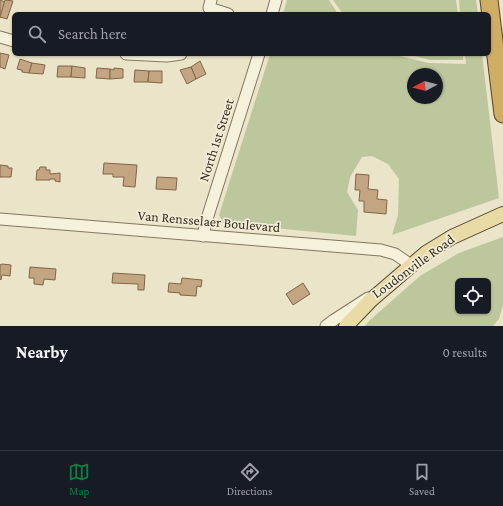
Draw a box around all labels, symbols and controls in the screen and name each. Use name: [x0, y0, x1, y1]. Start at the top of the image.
search box: [12, 12, 491, 56]
icon: search: [26, 23, 48, 45]
text: Search here: [58, 26, 127, 42]
north arrow: [407, 68, 443, 104]
street label: North 1st Street: [195, 96, 237, 183]
street label: Van Rensselaer Boulevard: [137, 207, 282, 235]
street label: Loudonville Road: [369, 230, 458, 301]
map controls: [455, 278, 491, 314]
button: locate: [455, 278, 491, 314]
text: Nearby: [16, 343, 68, 362]
text: 0 results: [442, 345, 487, 360]
tab: Map: [68, 461, 90, 497]
tab: Directions: [227, 461, 272, 497]
tab: Saved: [409, 461, 435, 497]

